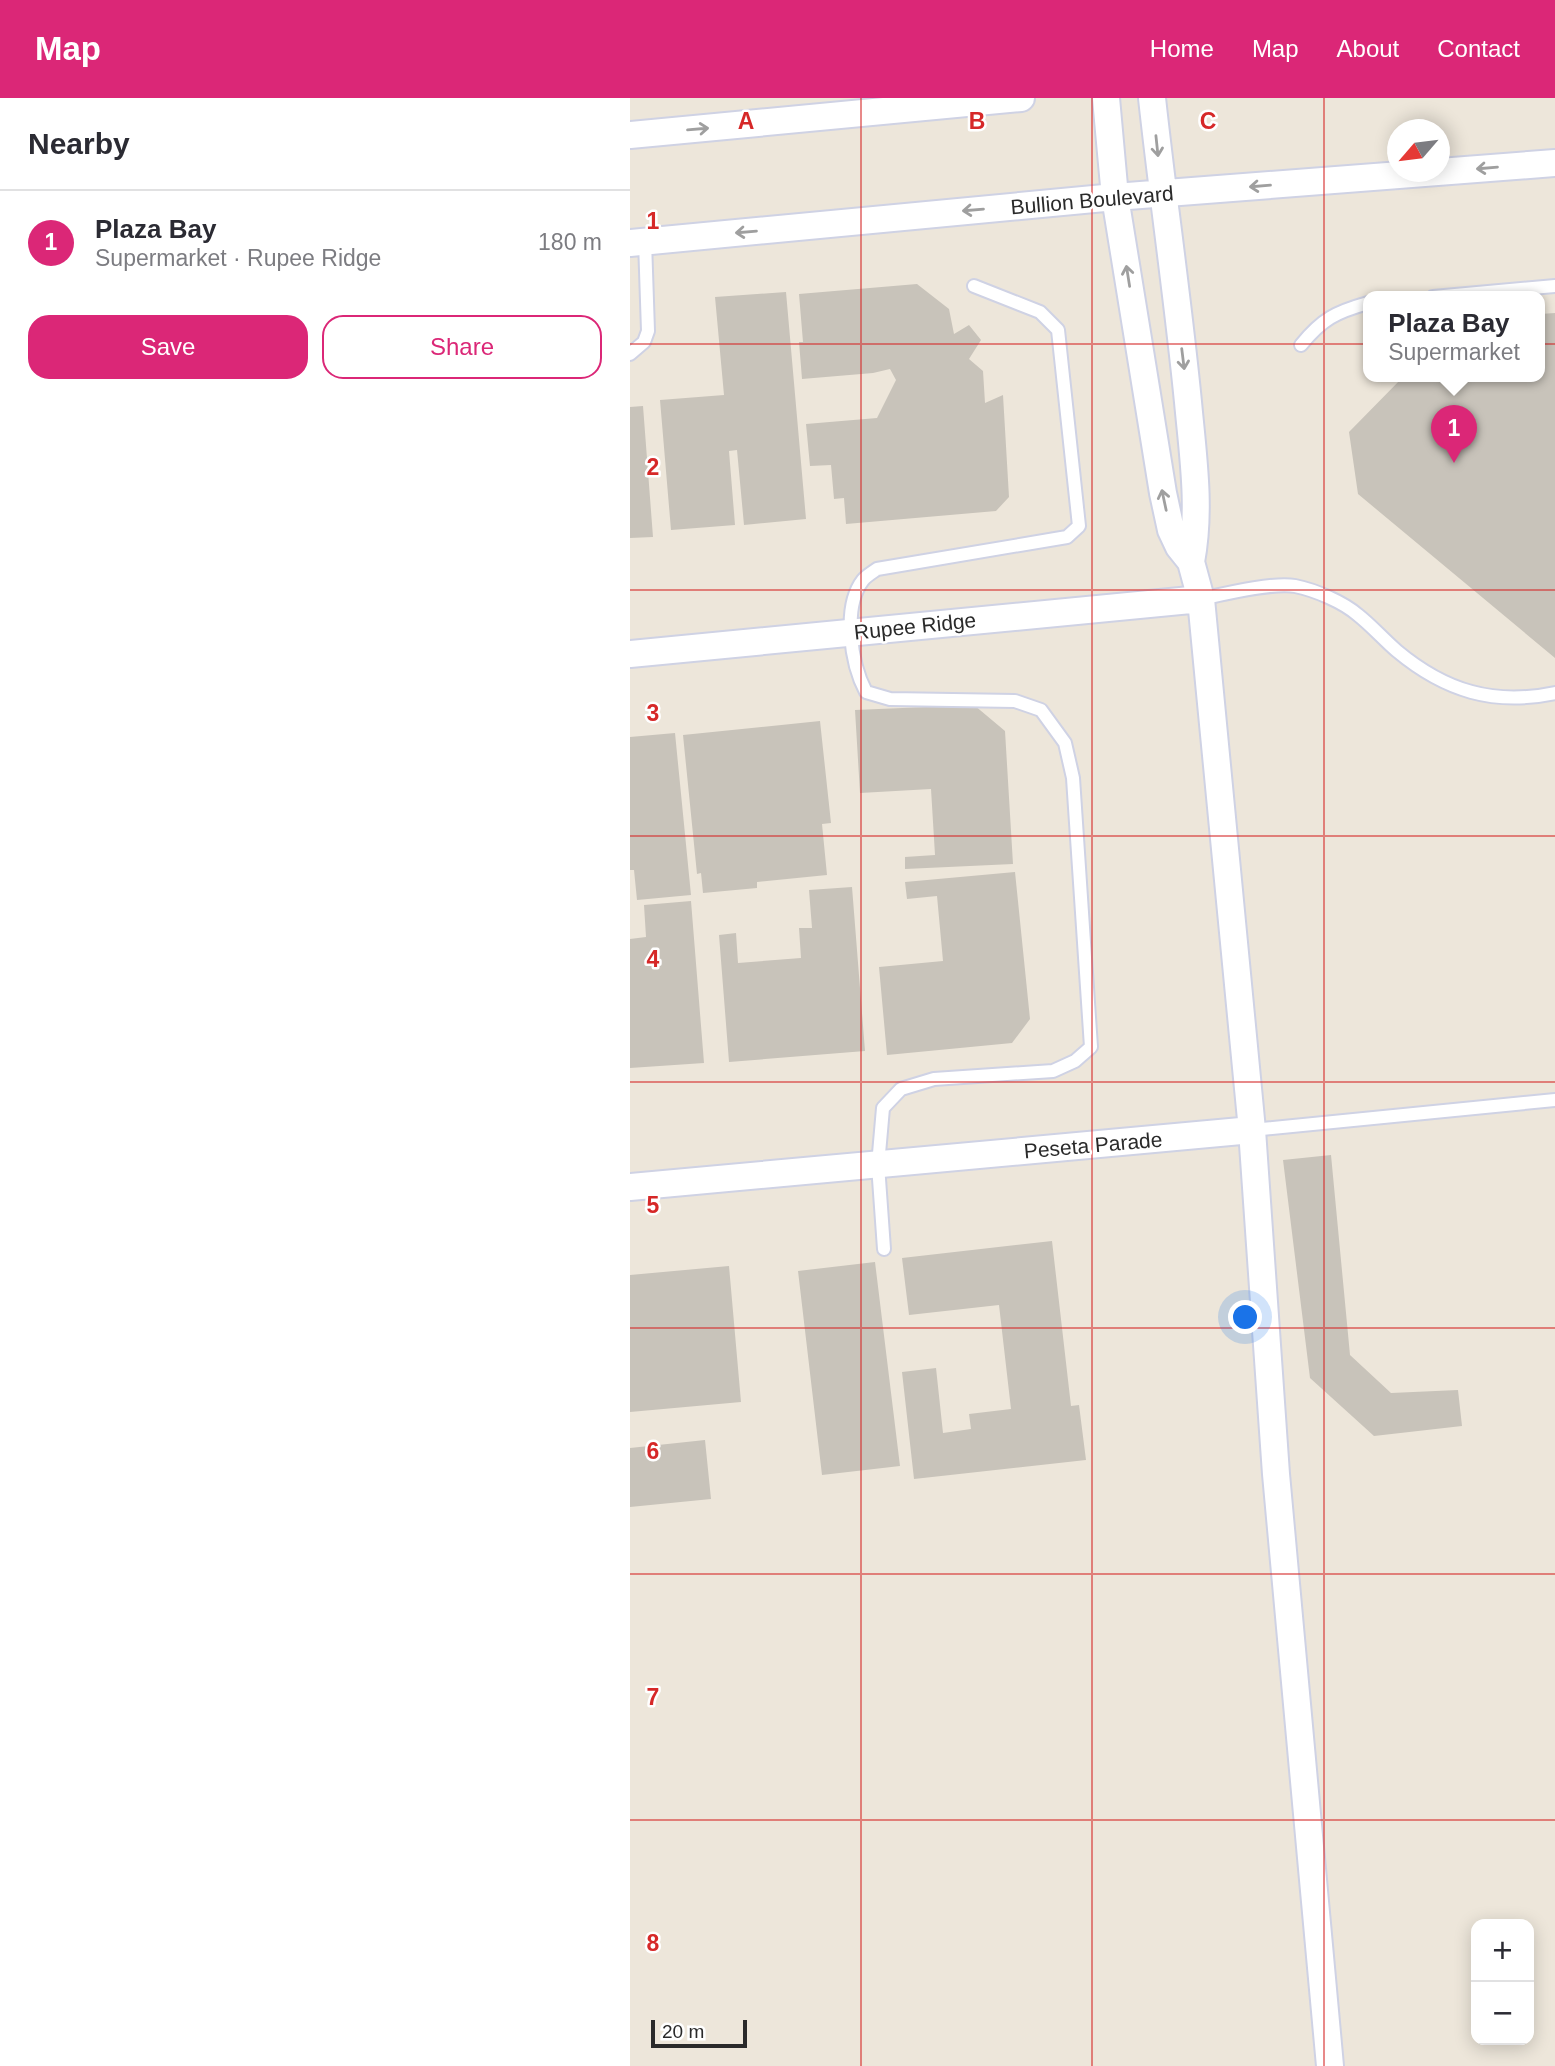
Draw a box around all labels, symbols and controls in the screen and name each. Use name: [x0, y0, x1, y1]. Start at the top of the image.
text: Map: [35, 30, 101, 67]
text: Home: [1150, 35, 1214, 62]
text: Map: [1252, 35, 1299, 62]
text: About: [1337, 35, 1399, 62]
text: Contact: [1437, 35, 1520, 62]
text: A: [738, 108, 754, 134]
text: B: [969, 108, 985, 134]
text: C: [1200, 108, 1216, 134]
north arrow: [1387, 119, 1450, 182]
one-way arrow: [686, 122, 709, 135]
text: Nearby: [28, 127, 130, 160]
one-way arrow: [1151, 134, 1164, 157]
one-way arrow: [1476, 162, 1499, 175]
one-way arrow: [1249, 180, 1272, 193]
street label: Bullion Boulevard: [1010, 181, 1174, 219]
one-way arrow: [962, 204, 985, 217]
text: 1: [647, 208, 660, 234]
text: Plaza Bay: [95, 214, 216, 244]
one-way arrow: [736, 225, 758, 238]
text: 1: [45, 229, 57, 255]
text: 180 m: [538, 229, 602, 255]
text: Supermarket · Rupee Ridge: [95, 245, 381, 271]
one-way arrow: [1121, 265, 1134, 288]
popup: [1363, 291, 1545, 382]
text: Plaza Bay: [1388, 308, 1510, 338]
button: Save: [28, 315, 308, 379]
button: Share: [322, 315, 602, 379]
text: Supermarket: [1388, 339, 1520, 365]
one-way arrow: [1177, 347, 1190, 370]
pin: 1: [1431, 405, 1477, 463]
text: 2: [647, 454, 659, 480]
one-way arrow: [1157, 490, 1170, 512]
street label: Rupee Ridge: [853, 608, 977, 644]
text: 3: [647, 700, 659, 726]
text: 4: [647, 946, 660, 972]
street label: Peseta Parade: [1023, 1127, 1163, 1163]
text: 5: [647, 1192, 660, 1218]
your location: [1228, 1300, 1262, 1334]
text: 6: [647, 1438, 659, 1464]
text: 7: [647, 1684, 659, 1710]
map controls: [1471, 1919, 1534, 2045]
button: +: [1471, 1919, 1534, 1982]
text: 8: [647, 1930, 660, 1956]
button: −: [1471, 1982, 1534, 2045]
scale bar: [651, 2017, 747, 2049]
text: 20 m: [662, 2021, 704, 2042]

